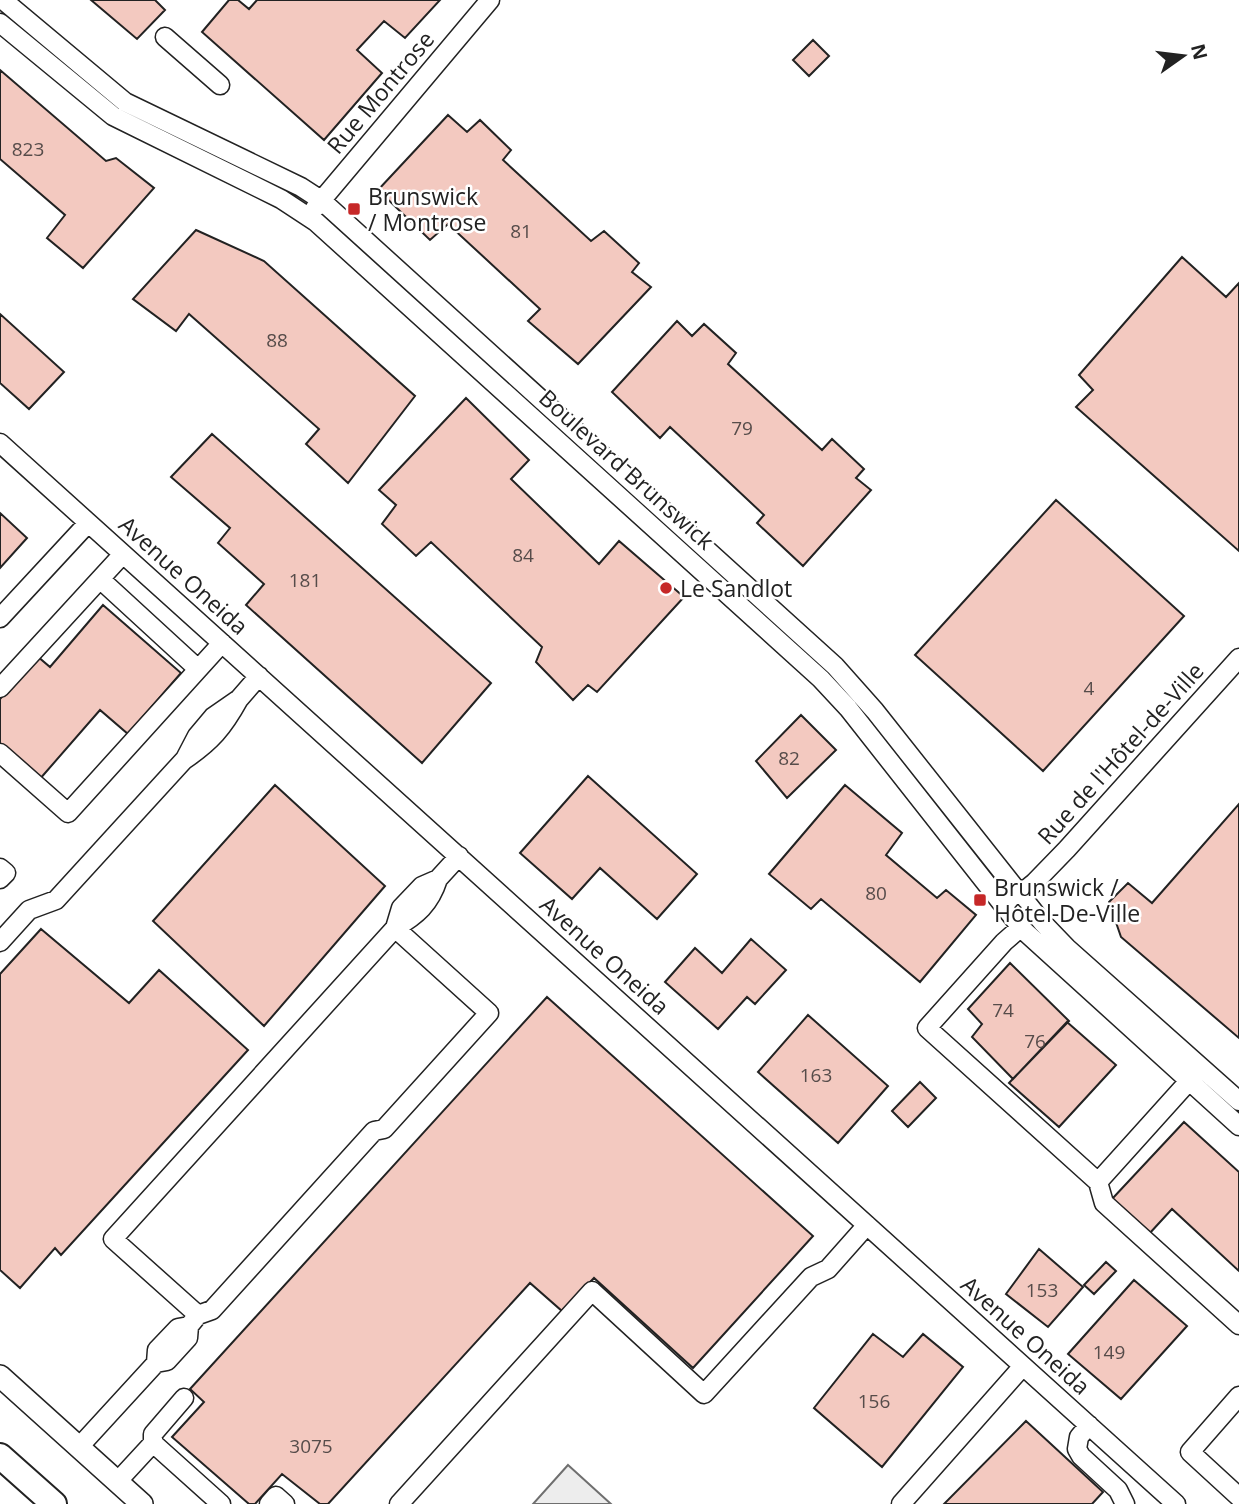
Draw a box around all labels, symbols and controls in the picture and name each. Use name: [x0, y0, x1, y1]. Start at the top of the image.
north arrow: [1148, 21, 1218, 91]
street label: Rue Montrose: [319, 24, 441, 160]
text: N: [1185, 41, 1214, 63]
house number: 823: [12, 136, 44, 162]
place label: Brunswick / Montrose: [368, 180, 486, 238]
marker: Brunswick / Montrose: [346, 201, 362, 217]
house number: 81: [510, 218, 532, 244]
house number: 88: [266, 327, 288, 353]
street label: Boulevard Brunswick: [533, 382, 721, 556]
house number: 79: [731, 415, 753, 441]
street label: Avenue Oneida: [112, 508, 256, 642]
house number: 84: [512, 542, 534, 568]
house number: 181: [289, 567, 321, 593]
place label: Le Sandlot: [680, 572, 792, 604]
marker: Le Sandlot: [658, 580, 674, 596]
street label: Rue de l'Hôtel-de-Ville: [1030, 655, 1210, 851]
house number: 4: [1084, 675, 1095, 701]
house number: 82: [778, 745, 800, 771]
place label: Brunswick / Hôtel-De-Ville: [994, 871, 1140, 929]
house number: 80: [865, 880, 887, 906]
street label: Avenue Oneida: [533, 888, 677, 1022]
marker: Brunswick / Hôtel-De-Ville: [972, 892, 988, 908]
house number: 74: [992, 997, 1014, 1023]
house number: 76: [1024, 1028, 1046, 1054]
house number: 163: [800, 1062, 832, 1088]
street label: Avenue Oneida: [954, 1268, 1098, 1402]
house number: 153: [1026, 1277, 1058, 1303]
house number: 149: [1093, 1339, 1125, 1365]
house number: 156: [858, 1388, 890, 1414]
house number: 3075: [289, 1433, 333, 1459]

